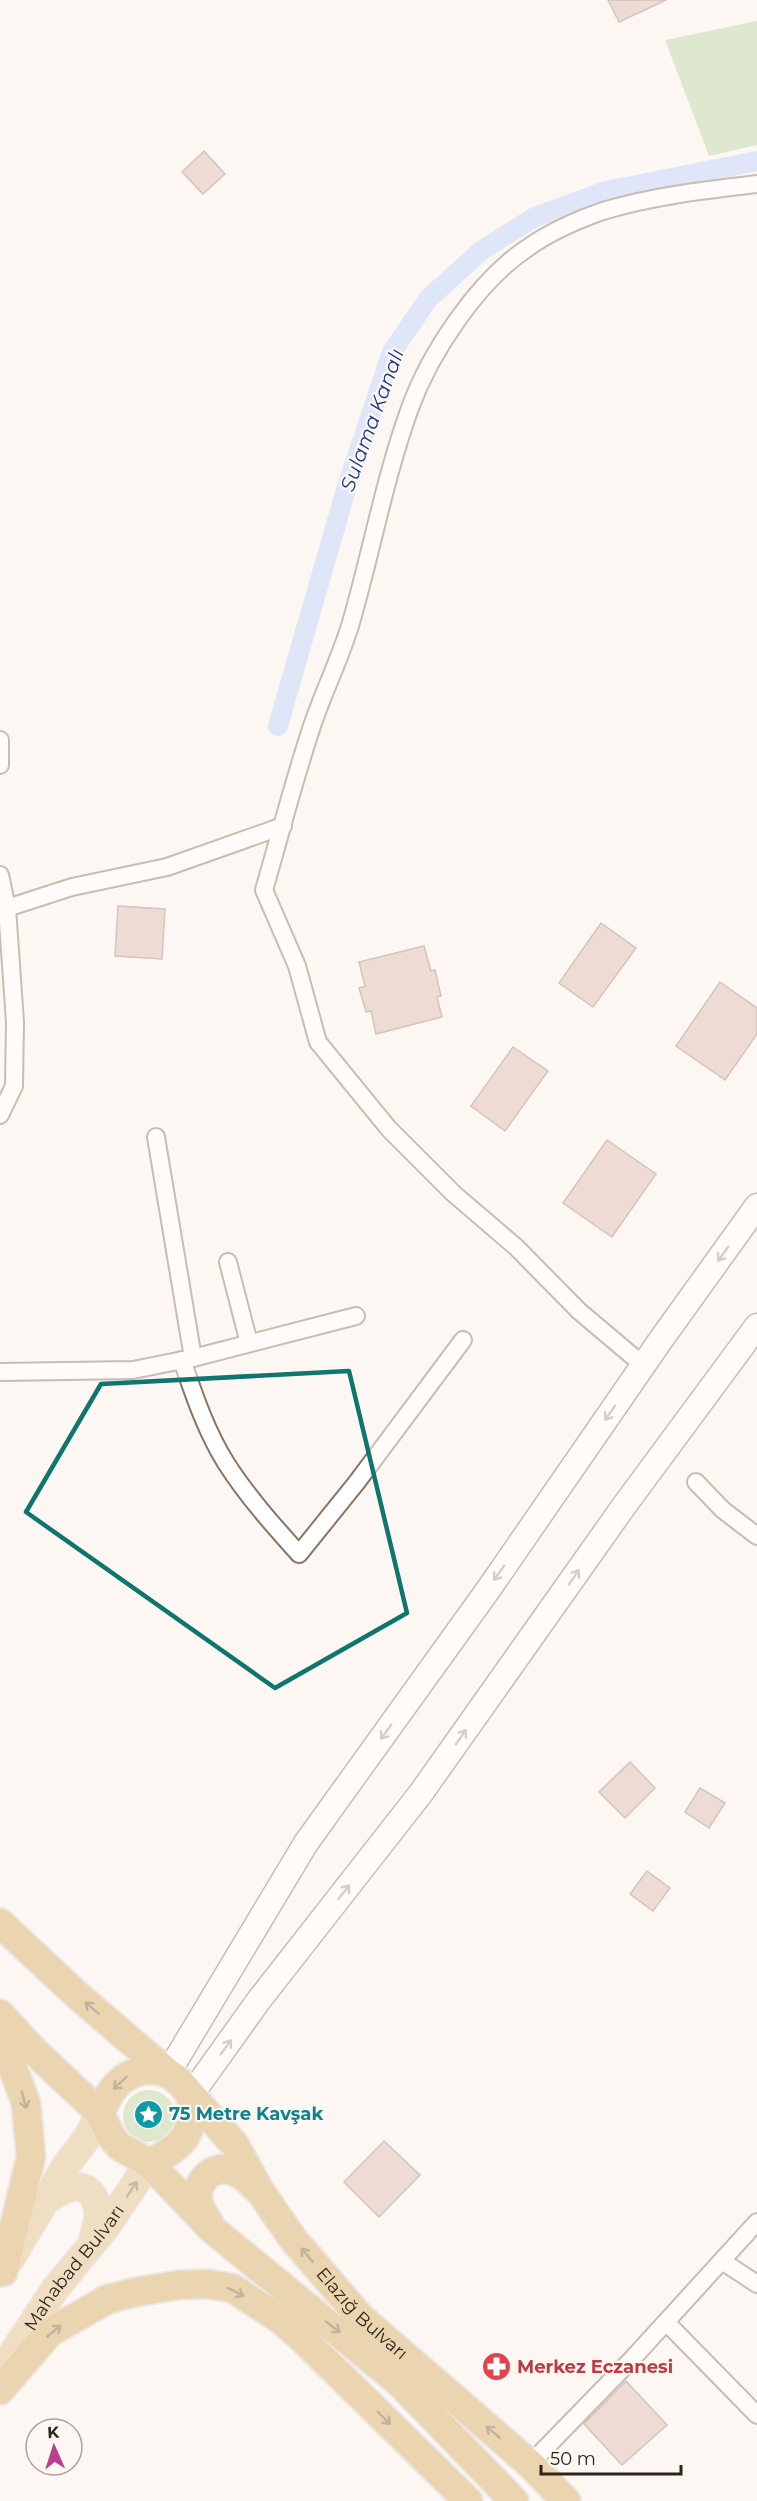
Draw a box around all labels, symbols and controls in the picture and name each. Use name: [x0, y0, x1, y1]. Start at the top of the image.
water label: Sulama Kanalı: [335, 345, 409, 495]
one-way arrow: [717, 1245, 729, 1261]
one-way arrow: [604, 1404, 616, 1421]
one-way arrow: [493, 1565, 505, 1581]
one-way arrow: [568, 1570, 580, 1586]
one-way arrow: [380, 1723, 392, 1740]
one-way arrow: [455, 1729, 467, 1745]
one-way arrow: [337, 1884, 350, 1900]
one-way arrow: [85, 2001, 100, 2015]
one-way arrow: [219, 2040, 232, 2056]
one-way arrow: [112, 2076, 127, 2090]
one-way arrow: [18, 2090, 30, 2109]
place icon: 75 Metre Kavşak: [132, 2098, 164, 2130]
place label: 75 Metre Kavşak: [169, 2103, 323, 2125]
one-way arrow: [126, 2181, 138, 2198]
street label: Mahabad Bulvarı: [20, 2200, 129, 2335]
one-way arrow: [300, 2247, 313, 2263]
street label: Elazığ Bulvarı: [312, 2263, 412, 2364]
one-way arrow: [227, 2287, 245, 2298]
one-way arrow: [325, 2321, 341, 2334]
one-way arrow: [46, 2324, 61, 2338]
pharmacy icon: Merkez Eczanesi: [480, 2351, 512, 2383]
place label: Merkez Eczanesi: [517, 2356, 673, 2378]
one-way arrow: [376, 2411, 391, 2426]
north arrow: [24, 2417, 84, 2477]
text: K: [47, 2423, 61, 2442]
one-way arrow: [486, 2425, 501, 2439]
scale bar: [541, 2438, 680, 2476]
text: 50 m: [550, 2448, 596, 2470]

